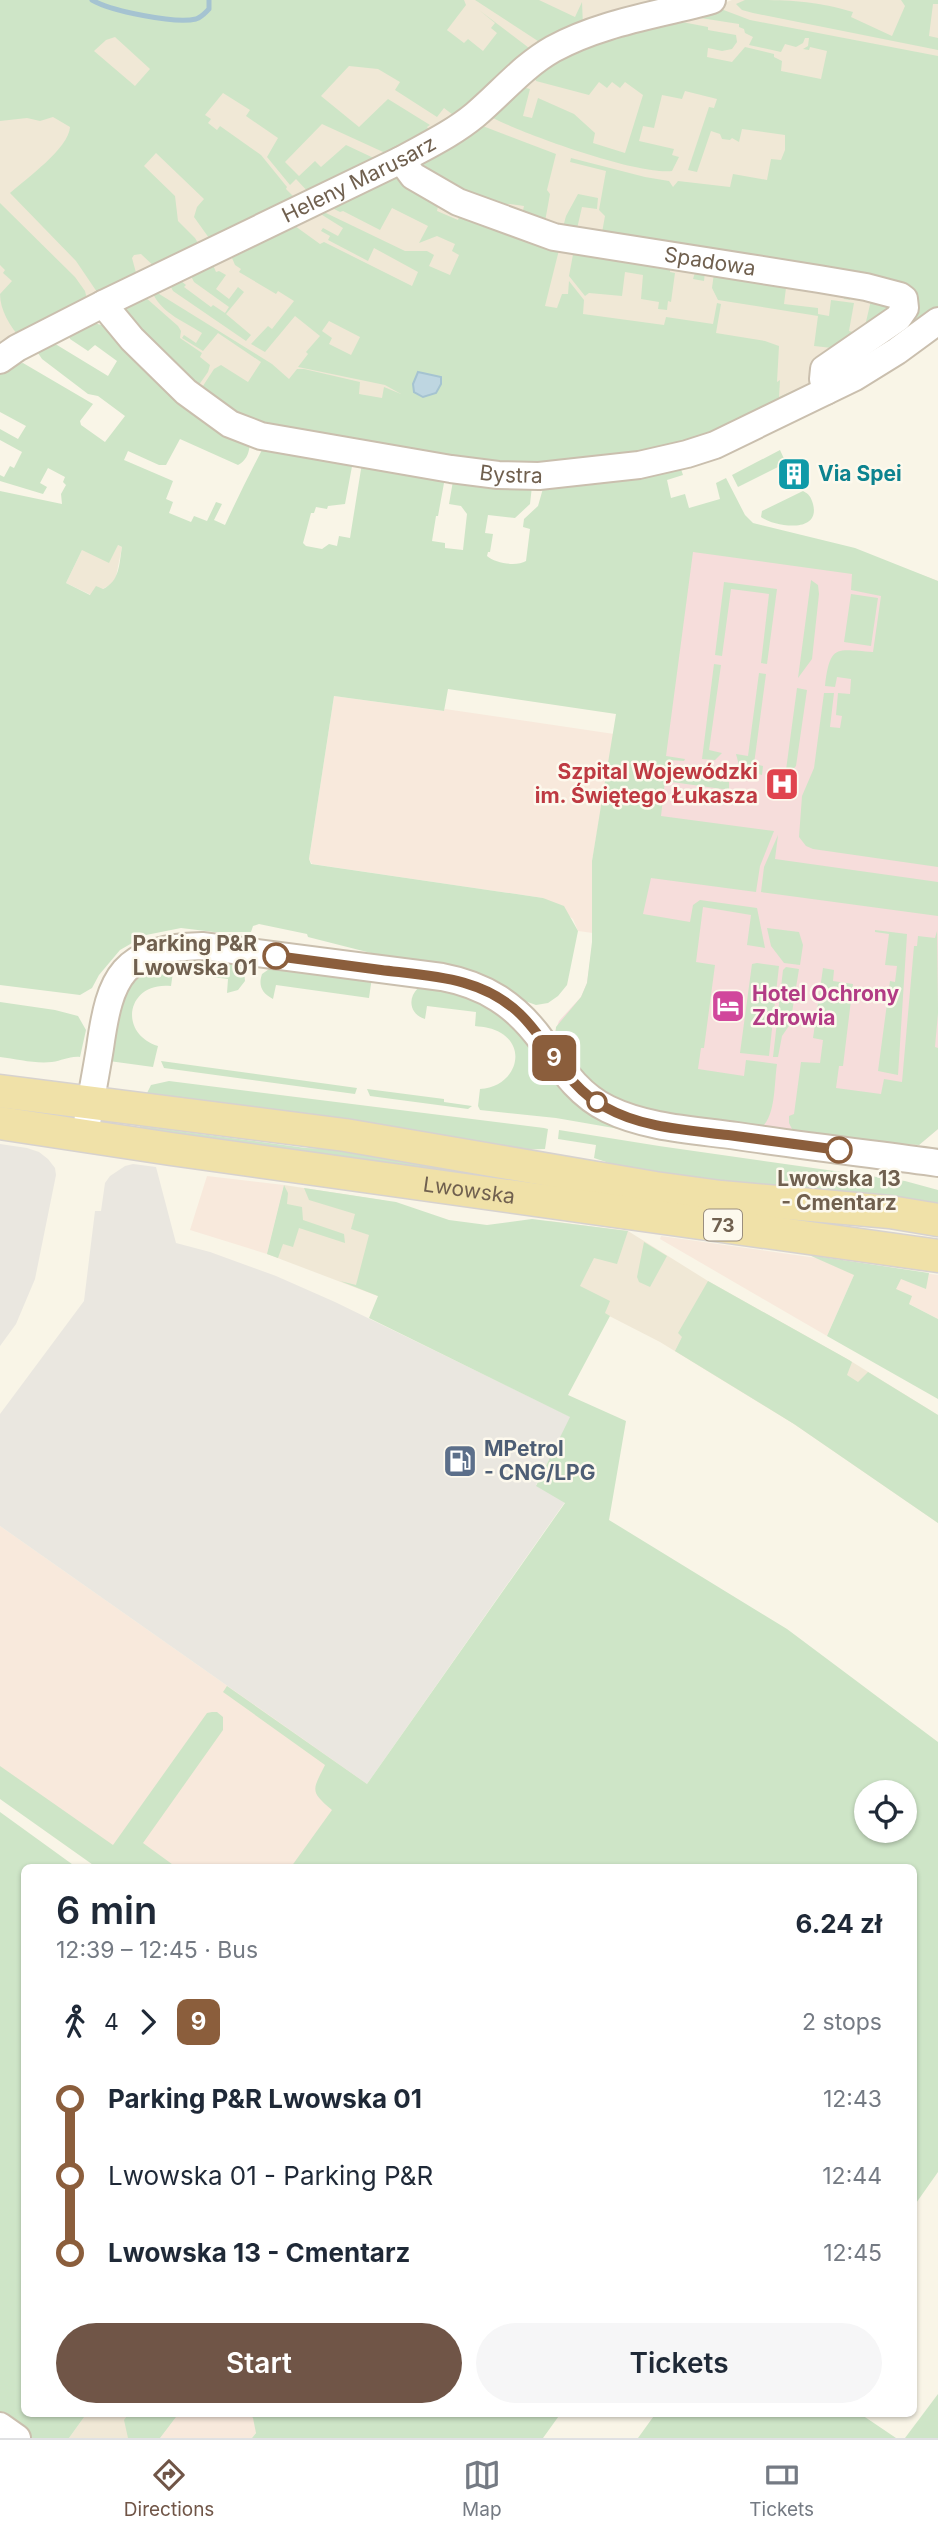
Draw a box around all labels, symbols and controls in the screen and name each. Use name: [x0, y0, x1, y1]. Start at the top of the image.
street label: Heleny Marusarz: [278, 131, 440, 228]
street label: Spadowa: [662, 242, 758, 281]
building icon: Via Spei: [775, 455, 813, 493]
street label: Bystra: [478, 460, 543, 488]
place label: Via Spei: [818, 461, 902, 486]
place label: Szpital Wojewódzki im. Świętego Łukasza: [535, 759, 758, 808]
hospital icon: Szpital Wojewódzki im. Świętego Łukasza: [763, 765, 801, 803]
place label: Parking P&R Lwowska 01: [133, 931, 257, 980]
marker: Parking P&R Lwowska 01: [263, 943, 289, 969]
place label: Hotel Ochrony Zdrowia: [752, 981, 899, 1030]
hotel icon: Hotel Ochrony Zdrowia: [709, 987, 747, 1025]
line badge: 9: [531, 1035, 577, 1081]
text: 9: [546, 1043, 562, 1072]
unlabelled marker: [587, 1092, 607, 1112]
marker: Lwowska 13 - Cmentarz: [826, 1137, 852, 1163]
place label: Lwowska 13 - Cmentarz: [777, 1166, 901, 1215]
street label: Lwowska: [422, 1171, 517, 1209]
road number: 73: [704, 1210, 742, 1240]
place label: MPetrol - CNG/LPG: [484, 1436, 596, 1485]
fuel station icon: MPetrol - CNG/LPG: [441, 1442, 479, 1480]
map controls: [854, 1780, 917, 1843]
button: locate: [854, 1780, 917, 1843]
text: 6 min: [56, 1887, 157, 1933]
text: 6.24 zł: [796, 1908, 882, 1939]
text: 12:39 – 12:45 · Bus: [56, 1936, 258, 1964]
icon: walk: [56, 2003, 94, 2041]
icon: forward: [129, 2003, 167, 2041]
text: 9: [191, 2007, 206, 2036]
text: 4: [104, 2008, 119, 2036]
text: 2 stops: [802, 2008, 882, 2036]
text: Parking P&R Lwowska 01: [108, 2083, 422, 2114]
text: 12:43: [823, 2085, 882, 2113]
text: Lwowska 01 - Parking P&R: [108, 2160, 433, 2191]
text: 12:44: [822, 2162, 882, 2190]
text: Lwowska 13 - Cmentarz: [108, 2237, 410, 2268]
text: 12:45: [823, 2239, 882, 2267]
button: Start: [56, 2323, 462, 2403]
button: Tickets: [476, 2323, 882, 2403]
tab: Directions: [124, 2456, 214, 2521]
tab: Map: [462, 2456, 502, 2521]
tab: Tickets: [749, 2456, 814, 2521]

